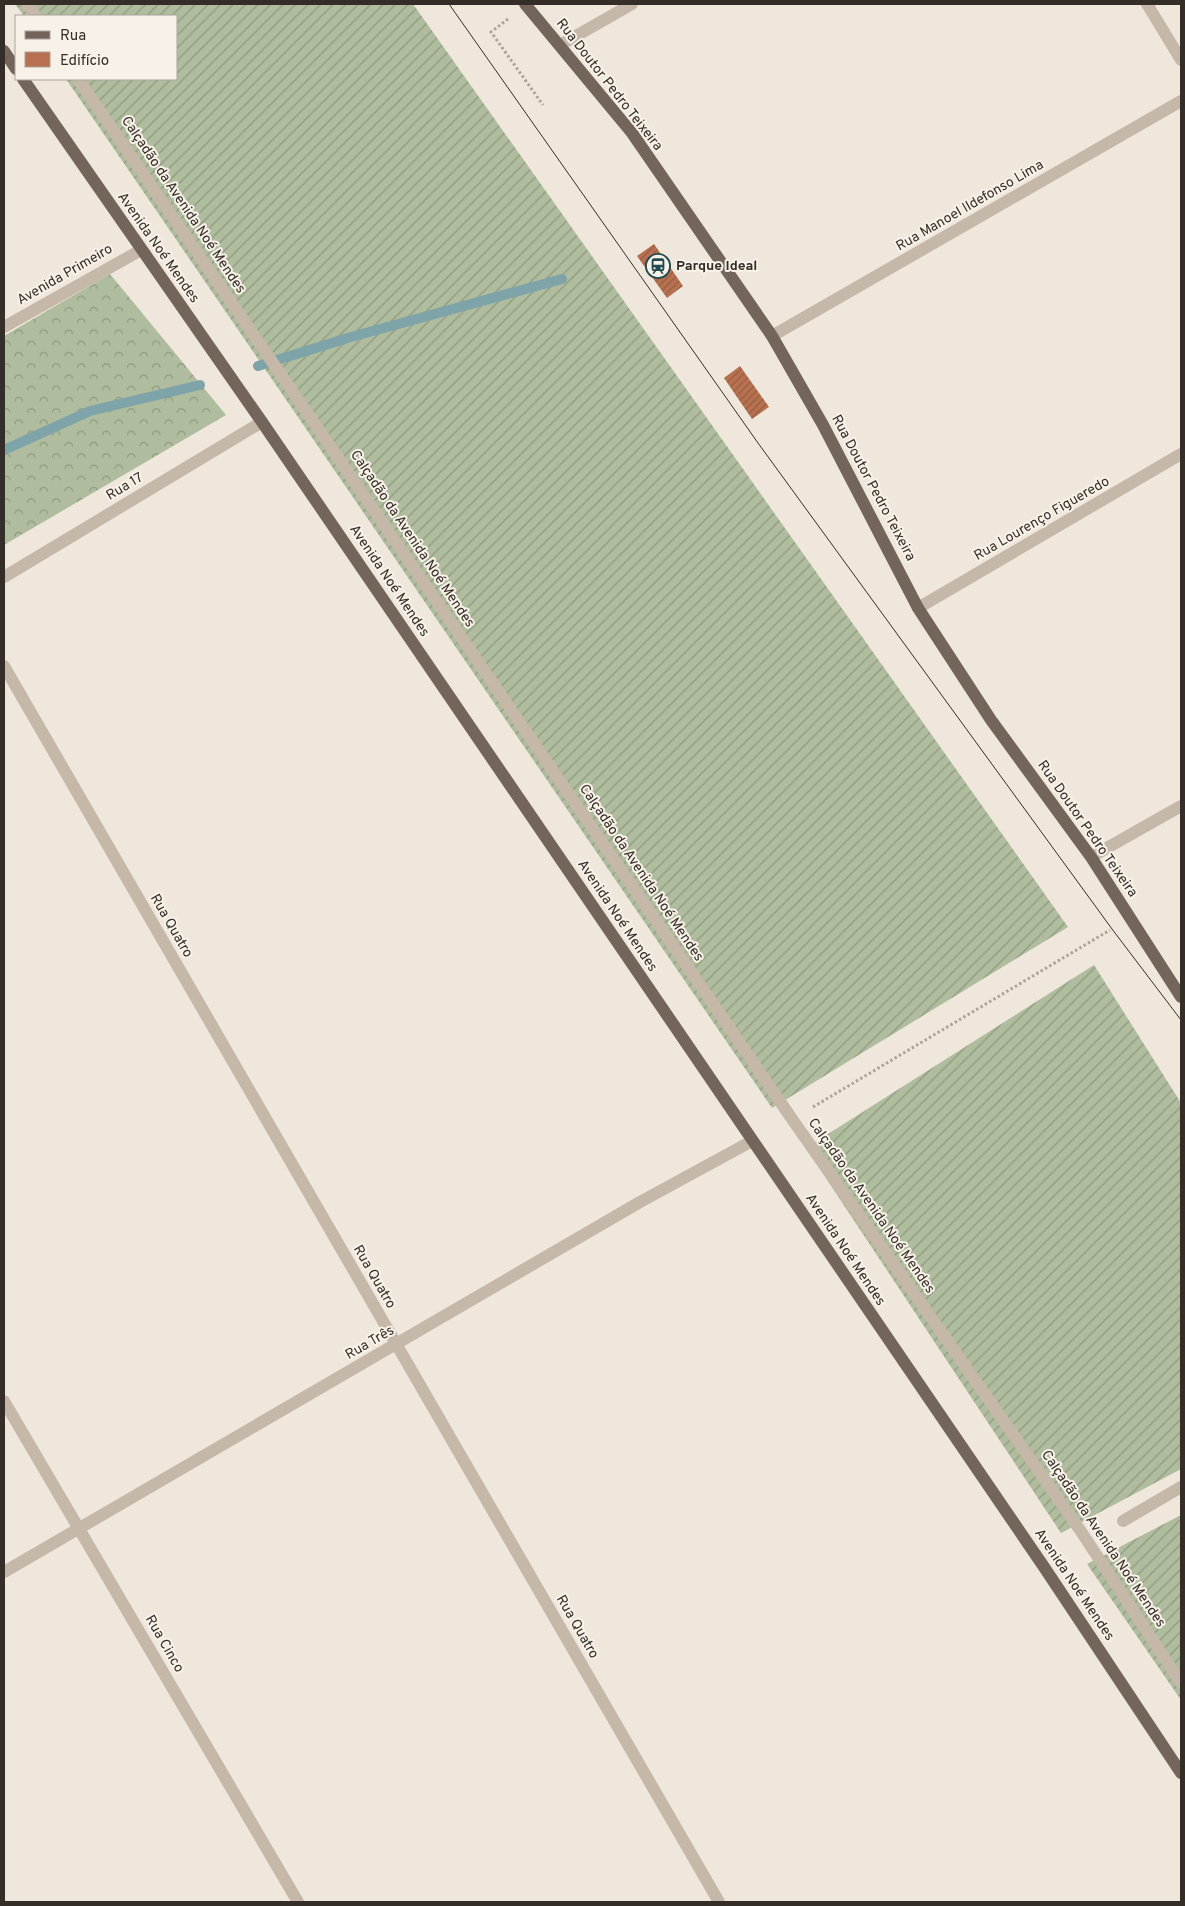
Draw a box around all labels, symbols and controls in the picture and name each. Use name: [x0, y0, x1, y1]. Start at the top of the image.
legend: [15, 15, 178, 80]
street label: Rua Doutor Pedro Teixeira: [552, 16, 666, 154]
text: Rua: [60, 27, 86, 46]
text: Edifício: [60, 52, 109, 71]
street label: Calçadão da Avenida Noé Mendes: [117, 113, 249, 297]
street label: Rua Manoel Ildefonso Lima: [893, 157, 1047, 255]
street label: Avenida Noé Mendes: [113, 189, 203, 307]
street label: Avenida Primeiro: [14, 241, 116, 309]
station icon: Parque Ideal: [645, 253, 671, 279]
place label: Parque Ideal: [676, 258, 757, 275]
street label: Rua Doutor Pedro Teixeira: [827, 412, 919, 564]
street label: Calçadão da Avenida Noé Mendes: [346, 447, 478, 631]
street label: Rua 17: [103, 469, 147, 505]
street label: Rua Lourenço Figueredo: [971, 473, 1113, 565]
street label: Avenida Noé Mendes: [345, 522, 433, 640]
street label: Rua Doutor Pedro Teixeira: [1033, 757, 1141, 901]
street label: Calçadão da Avenida Noé Mendes: [575, 781, 707, 965]
street label: Avenida Noé Mendes: [573, 857, 661, 975]
street label: Rua Quatro: [146, 891, 196, 961]
street label: Calçadão da Avenida Noé Mendes: [804, 1115, 938, 1297]
street label: Avenida Noé Mendes: [801, 1191, 889, 1309]
street label: Rua Quatro: [349, 1242, 399, 1312]
street label: Rua Três: [343, 1322, 397, 1364]
street label: Calçadão da Avenida Noé Mendes: [1037, 1447, 1169, 1631]
street label: Avenida Noé Mendes: [1030, 1526, 1118, 1644]
street label: Rua Quatro: [552, 1592, 602, 1662]
street label: Rua Cinco: [141, 1612, 187, 1676]

